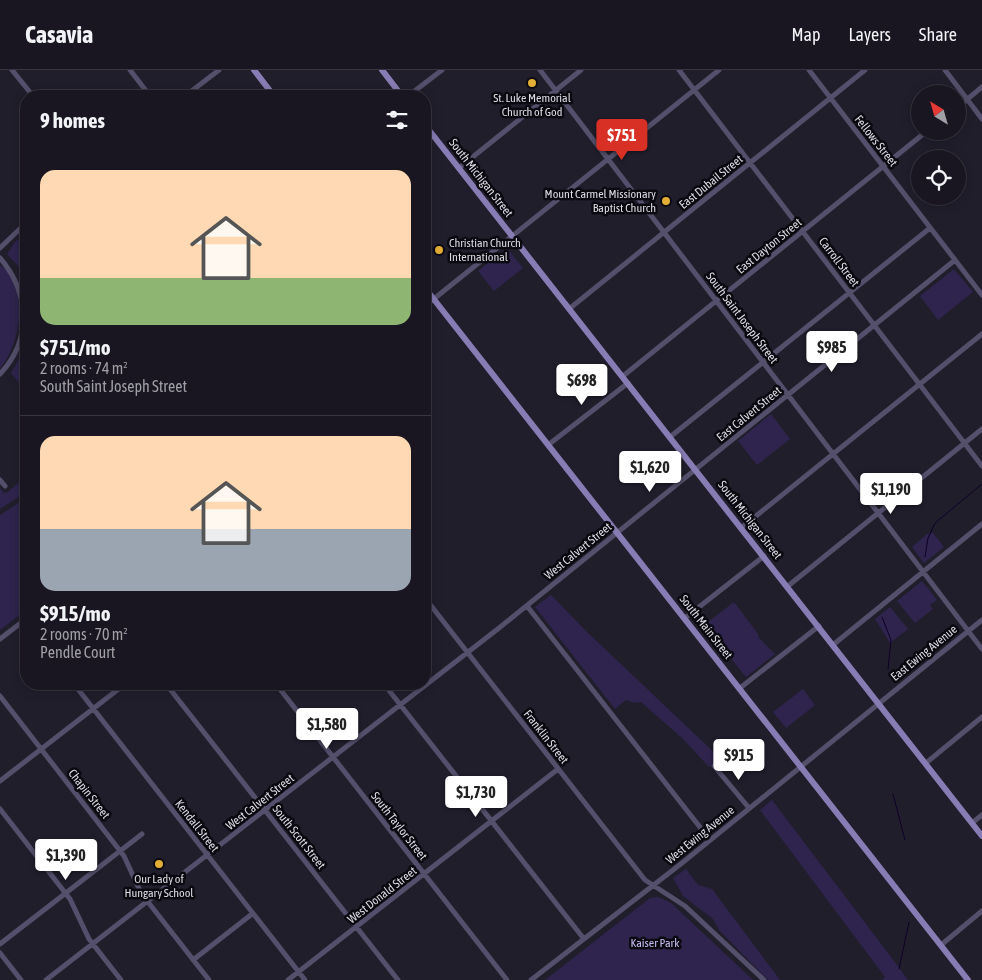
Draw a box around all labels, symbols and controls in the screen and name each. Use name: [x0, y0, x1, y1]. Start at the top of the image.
text: Casavia: [25, 21, 93, 48]
text: Map: [791, 24, 820, 45]
text: Layers: [848, 24, 891, 45]
text: Share: [919, 24, 957, 45]
marker: St. Luke Memorial Church of God: [526, 77, 538, 89]
north arrow: [911, 85, 966, 140]
map controls: [911, 85, 966, 205]
place label: St. Luke Memorial Church of God: [493, 91, 572, 119]
icon: filters: [383, 106, 411, 134]
text: 9 homes: [40, 108, 105, 132]
street label: Fellows Street: [852, 113, 901, 170]
pin: $751: [592, 118, 652, 161]
text: $751: [607, 126, 637, 144]
street label: South Michigan Street: [446, 136, 516, 220]
button: locate: [911, 150, 966, 205]
street label: East Dubail Street: [676, 152, 746, 212]
place label: Mount Carmel Missionary Baptist Church: [545, 187, 656, 215]
marker: Mount Carmel Missionary Baptist Church: [660, 195, 672, 207]
icon: home: [181, 203, 271, 293]
street label: East Dayton Street: [733, 215, 805, 277]
street label: Carroll Street: [816, 235, 862, 290]
place label: Christian Church International: [449, 236, 521, 264]
marker: Christian Church International: [433, 244, 445, 256]
street label: South Saint Joseph Street: [703, 270, 781, 367]
pin: $985: [802, 330, 862, 373]
text: $751/mo: [40, 335, 111, 359]
text: $985: [817, 338, 847, 356]
text: 2 rooms · 74 m²: [40, 359, 128, 377]
pin: $698: [552, 364, 612, 406]
text: $698: [567, 371, 597, 389]
text: South Saint Joseph Street: [40, 377, 187, 395]
street label: East Calvert Street: [714, 383, 785, 444]
pin: $1,620: [609, 450, 691, 493]
text: $1,620: [630, 458, 670, 476]
icon: home: [181, 468, 271, 558]
pin: $1,190: [850, 472, 932, 515]
street label: South Michigan Street: [715, 478, 785, 562]
text: $1,190: [871, 480, 911, 498]
street label: West Calvert Street: [542, 519, 615, 582]
street label: South Main Street: [677, 592, 736, 662]
text: $915/mo: [40, 601, 111, 625]
street label: East Ewing Avenue: [888, 622, 960, 684]
text: 2 rooms · 70 m²: [40, 625, 128, 643]
text: Pendle Court: [40, 643, 115, 661]
street label: Franklin Street: [521, 707, 572, 767]
pin: $1,580: [286, 708, 368, 750]
text: $1,580: [307, 715, 347, 733]
pin: $915: [709, 738, 769, 781]
text: $915: [724, 746, 754, 764]
street label: Chapin Street: [65, 766, 113, 822]
street label: West Calvert Street: [223, 771, 297, 833]
pin: $1,730: [435, 776, 517, 818]
text: $1,730: [456, 783, 496, 801]
street label: South Taylor Street: [368, 789, 430, 863]
street label: Kendall Street: [172, 797, 222, 855]
street label: South Scott Street: [270, 802, 329, 872]
street label: West Ewing Avenue: [663, 803, 737, 867]
pin: $1,390: [25, 838, 107, 881]
text: $1,390: [46, 846, 86, 864]
marker: Our Lady of Hungary School: [153, 858, 165, 870]
street label: West Donald Street: [345, 863, 420, 926]
place label: Our Lady of Hungary School: [125, 872, 194, 900]
park label: Kaiser Park: [631, 936, 680, 950]

